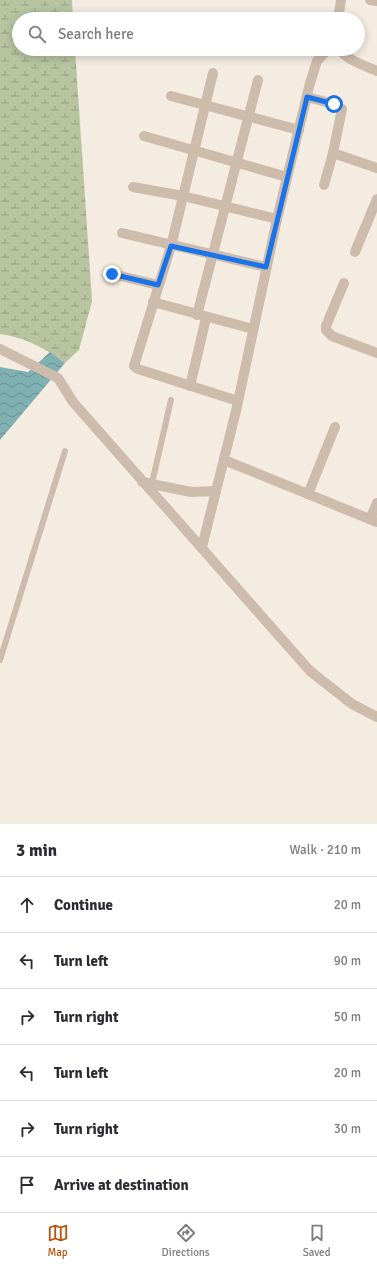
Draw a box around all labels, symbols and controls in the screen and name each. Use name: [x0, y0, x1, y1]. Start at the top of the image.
search box: [12, 12, 365, 56]
icon: search: [26, 23, 48, 45]
text: Search here: [58, 25, 134, 43]
route start: [325, 95, 343, 113]
route end: [103, 265, 121, 283]
text: 3 min: [16, 840, 57, 861]
text: Walk · 210 m: [290, 842, 361, 858]
icon: ahead: [16, 894, 38, 916]
text: Continue: [54, 896, 113, 914]
text: 20 m: [334, 897, 361, 913]
icon: left: [16, 950, 38, 972]
text: Turn left: [54, 952, 108, 970]
text: 90 m: [334, 953, 361, 969]
icon: right: [16, 1006, 38, 1028]
text: Turn right: [54, 1008, 119, 1026]
text: 50 m: [334, 1009, 361, 1025]
icon: left: [16, 1062, 38, 1084]
text: Turn left: [54, 1064, 108, 1082]
text: 20 m: [334, 1065, 361, 1081]
icon: right: [16, 1118, 38, 1140]
text: Turn right: [54, 1120, 119, 1138]
text: 30 m: [334, 1121, 361, 1137]
icon: arrive: [16, 1174, 38, 1196]
text: Arrive at destination: [54, 1176, 189, 1194]
tab: Map: [47, 1222, 69, 1259]
tab: Directions: [162, 1222, 210, 1259]
tab: Saved: [303, 1222, 330, 1259]

